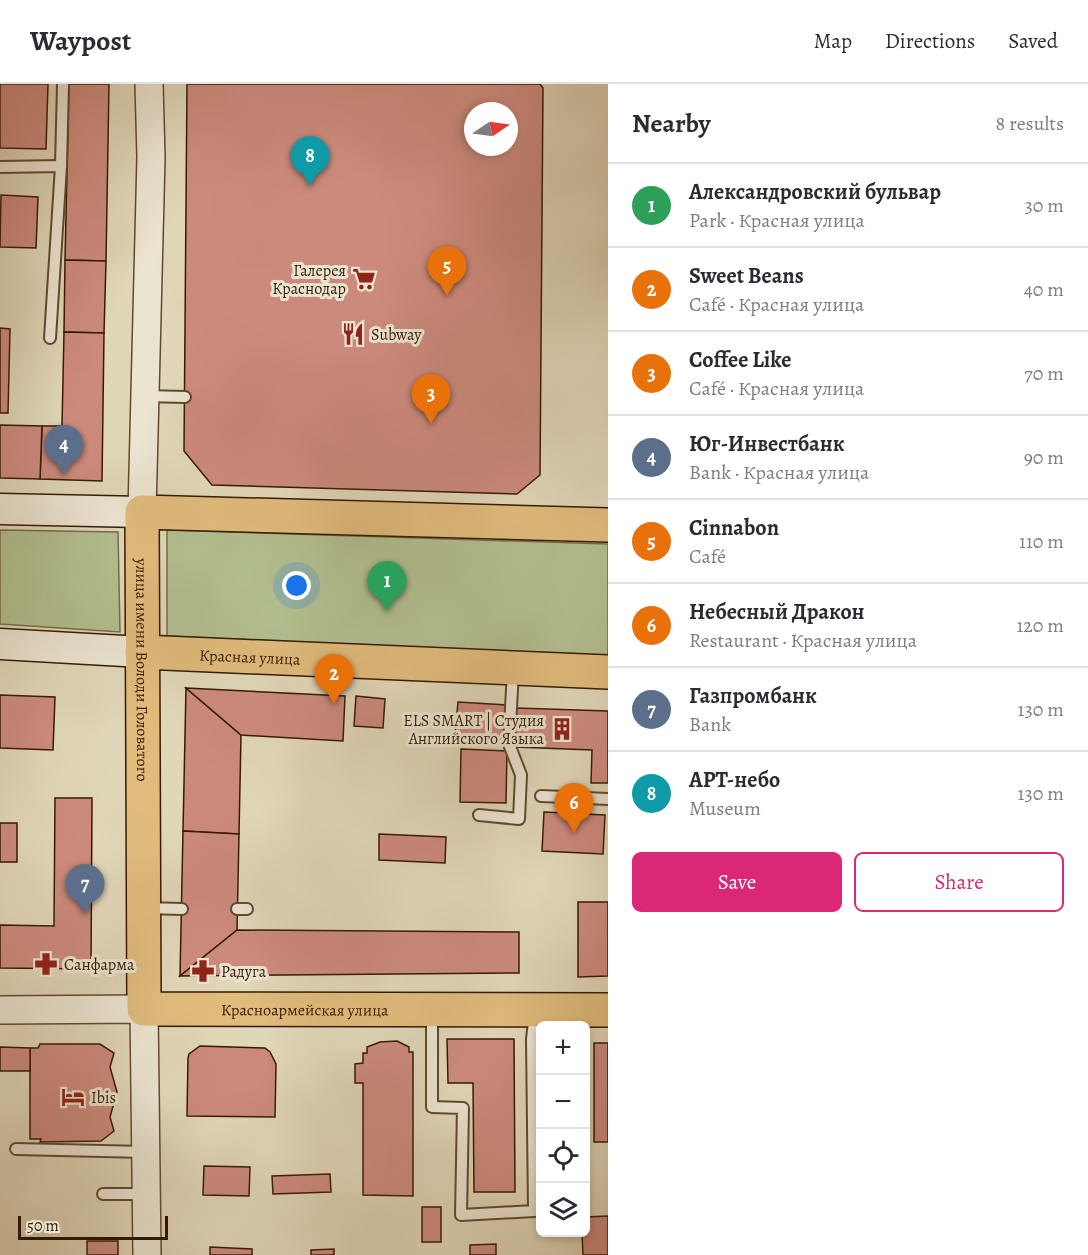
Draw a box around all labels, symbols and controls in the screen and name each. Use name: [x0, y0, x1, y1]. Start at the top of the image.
text: Waypost: [30, 22, 131, 60]
text: Map: [814, 27, 852, 55]
text: Directions: [885, 27, 975, 55]
text: Saved: [1008, 27, 1058, 55]
north arrow: [464, 102, 518, 156]
text: Nearby: [632, 106, 711, 141]
text: 8 results: [996, 110, 1064, 137]
pin: 8: [290, 136, 330, 186]
text: Александровский бульвар: [689, 177, 941, 207]
text: 1: [648, 192, 655, 219]
text: 30 m: [1024, 192, 1064, 219]
text: Park · Красная улица: [689, 207, 865, 234]
pin: 5: [428, 246, 466, 296]
place label: Галерея Краснодар: [272, 260, 346, 300]
text: Sweet Beans: [689, 261, 804, 291]
supermarket icon: Галерея Краснодар: [351, 266, 377, 292]
text: 2: [647, 276, 656, 303]
text: 40 m: [1024, 276, 1064, 303]
text: Café · Красная улица: [689, 291, 864, 318]
restaurant icon: Subway: [340, 321, 366, 347]
place label: Subway: [371, 324, 422, 346]
text: Coffee Like: [689, 345, 791, 375]
text: 3: [647, 360, 656, 387]
text: 70 m: [1024, 360, 1064, 387]
pin: 3: [412, 374, 450, 424]
text: Café · Красная улица: [689, 375, 864, 402]
pin: 4: [44, 426, 84, 475]
text: Юг-Инвестбанк: [689, 429, 845, 459]
text: 4: [647, 444, 656, 471]
text: 90 m: [1024, 444, 1064, 471]
text: Bank · Красная улица: [689, 459, 869, 486]
text: Cinnabon: [689, 513, 779, 543]
text: 5: [647, 528, 656, 555]
text: 110 m: [1019, 528, 1064, 555]
text: Café: [689, 543, 726, 570]
street label: улица имени Володи Головатого: [130, 557, 153, 782]
pin: 1: [368, 562, 406, 611]
your location: [282, 571, 311, 600]
text: Небесный Дракон: [689, 597, 865, 627]
text: 6: [647, 612, 656, 639]
text: 120 m: [1016, 612, 1064, 639]
text: Restaurant · Красная улица: [689, 627, 917, 654]
street label: Красная улица: [199, 644, 301, 671]
pin: 2: [314, 654, 354, 704]
text: Газпромбанк: [689, 681, 817, 711]
text: 7: [647, 696, 656, 723]
text: 130 m: [1018, 696, 1064, 723]
place label: ELS SMART | Студия Английского Языка: [403, 710, 545, 750]
text: Bank: [689, 711, 731, 738]
building icon: ELS SMART | Студия Английского Языка: [549, 716, 575, 742]
text: АРТ-небо: [689, 765, 780, 795]
text: 8: [647, 780, 656, 807]
text: 130 m: [1018, 780, 1064, 807]
pin: 6: [554, 784, 594, 833]
text: Museum: [689, 795, 761, 822]
button: Save: [632, 852, 842, 912]
button: Share: [854, 852, 1064, 912]
pin: 7: [66, 864, 104, 914]
pharmacy icon: Санфарма: [33, 951, 59, 977]
place label: Санфарма: [64, 954, 135, 976]
pharmacy icon: Радуга: [190, 958, 216, 984]
place label: Радуга: [221, 961, 267, 983]
street label: Красноармейская улица: [221, 999, 389, 1022]
map controls: [536, 1021, 590, 1237]
button: +: [536, 1021, 590, 1075]
button: −: [536, 1075, 590, 1129]
hotel icon: Ibis: [60, 1084, 86, 1110]
place label: Ibis: [91, 1087, 116, 1109]
button: locate: [536, 1129, 590, 1183]
button: layers: [536, 1183, 590, 1237]
scale bar: [18, 1213, 168, 1240]
text: 50 m: [27, 1215, 59, 1237]

